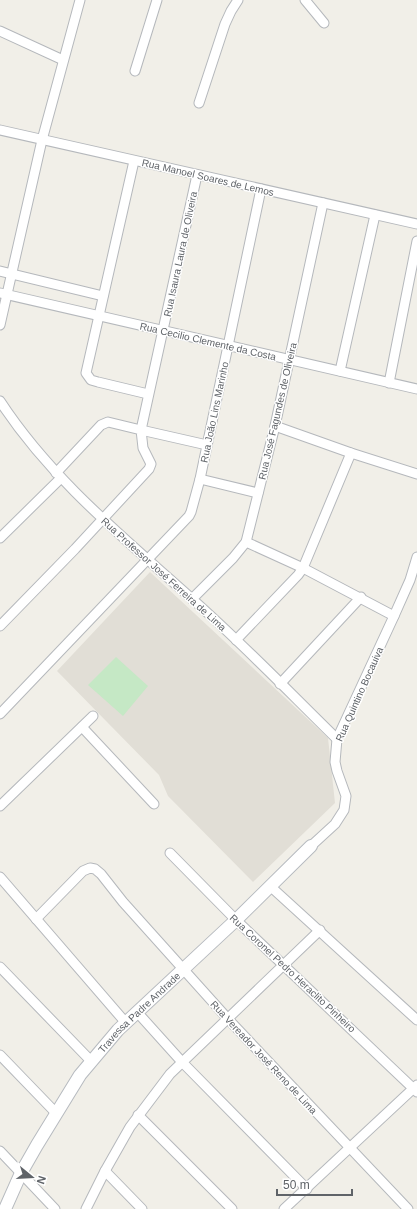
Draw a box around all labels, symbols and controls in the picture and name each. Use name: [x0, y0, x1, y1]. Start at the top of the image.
street label: Rua Manoel Soares de Lemos: [141, 157, 275, 198]
street label: Rua Isaura Laura de Oliveira: [162, 190, 199, 318]
street label: Rua Cecilio Clemente da Costa: [139, 320, 278, 363]
street label: Rua José Fagundes de Oliveira: [256, 341, 299, 481]
street label: Rua João Lins Marinho: [198, 360, 231, 464]
street label: Rua Professor José Ferreira de Lima: [99, 515, 229, 634]
street label: Rua Quintino Bocauiva: [334, 645, 385, 743]
street label: Rua Coronel Pedro Heraclito Pinheiro: [228, 912, 358, 1035]
street label: Travessa Padre Andrade: [96, 970, 183, 1055]
street label: Rua Vereador José Reno de Lima: [208, 998, 319, 1116]
north arrow: [12, 1157, 52, 1197]
scale bar: [277, 1171, 352, 1197]
text: N: [35, 1174, 48, 1186]
text: 50 m: [283, 1178, 310, 1192]

